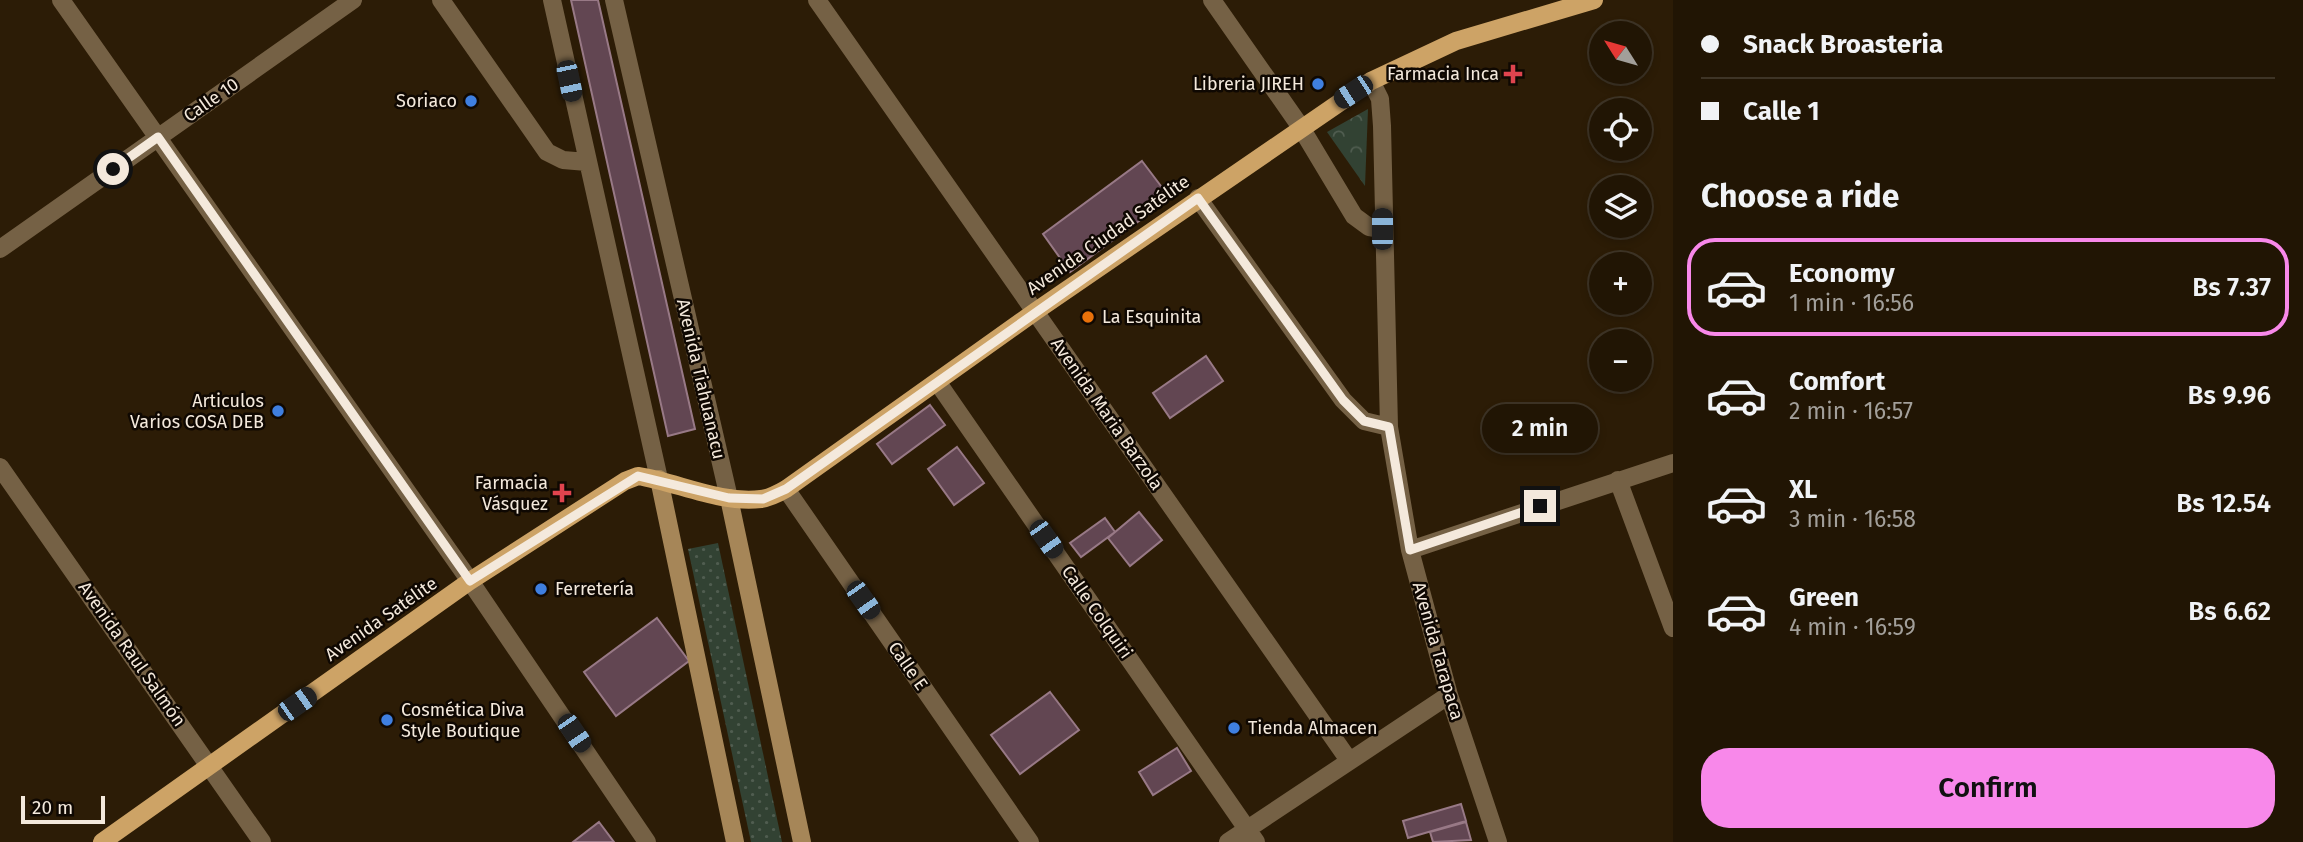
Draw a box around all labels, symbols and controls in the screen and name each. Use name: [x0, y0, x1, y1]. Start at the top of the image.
north arrow: [1589, 21, 1652, 84]
map controls: [1589, 21, 1652, 392]
text: Snack Broasteria: [1743, 29, 1943, 60]
car: [555, 58, 584, 104]
place label: Farmacia Inca: [1387, 63, 1499, 85]
marker: Farmacia Inca: [1505, 66, 1521, 82]
car: [1330, 72, 1377, 112]
street label: Calle 10: [179, 73, 243, 127]
place label: Libreria JIREH: [1193, 73, 1304, 95]
marker: Libreria JIREH: [1310, 76, 1326, 92]
place label: Soriaco: [396, 90, 457, 112]
marker: Soriaco: [463, 93, 479, 109]
text: Calle 1: [1743, 96, 1820, 127]
button: locate: [1589, 98, 1652, 161]
route start: [97, 153, 129, 185]
street label: Avenida Ciudad Satélite: [1022, 170, 1194, 300]
button: layers: [1589, 175, 1652, 238]
text: Choose a ride: [1701, 177, 1899, 215]
car: [1372, 208, 1393, 250]
button: +: [1589, 252, 1652, 315]
icon: car: [1705, 256, 1768, 319]
text: Economy: [1789, 258, 1895, 289]
text: Bs 7.37: [2192, 272, 2271, 303]
text: 1 min · 16:56: [1789, 289, 1914, 317]
street label: Avenida Tiahuanacu: [672, 297, 730, 461]
place label: La Esquinita: [1102, 306, 1201, 328]
marker: La Esquinita: [1080, 309, 1096, 325]
button: −: [1589, 329, 1652, 392]
street label: Avenida Maria Barzola: [1046, 334, 1168, 494]
icon: car: [1705, 364, 1768, 427]
text: Comfort: [1789, 366, 1885, 397]
text: Bs 9.96: [2187, 380, 2271, 411]
place label: Articulos Varios COSA DEB: [130, 390, 264, 433]
text: 2 min · 16:57: [1789, 397, 1913, 425]
marker: Articulos Varios COSA DEB: [270, 403, 286, 419]
callout: 2 min: [1482, 405, 1598, 454]
text: 2 min: [1512, 414, 1568, 442]
place label: Farmacia Vásquez: [475, 472, 548, 515]
icon: car: [1705, 472, 1768, 535]
text: XL: [1789, 474, 1817, 505]
marker: Farmacia Vásquez: [554, 485, 570, 501]
text: Bs 12.54: [2176, 488, 2271, 519]
route end: [1524, 490, 1556, 522]
text: 3 min · 16:58: [1789, 505, 1916, 533]
car: [1026, 516, 1067, 562]
street label: Calle Colquiri: [1057, 561, 1137, 663]
street label: Avenida Satélite: [321, 572, 441, 666]
street label: Avenida Raul Salmón: [74, 577, 190, 731]
car: [843, 577, 884, 623]
place label: Ferretería: [555, 578, 634, 600]
street label: Avenida Tarapaca: [1408, 579, 1468, 723]
icon: car: [1705, 580, 1768, 643]
marker: Ferretería: [533, 581, 549, 597]
text: Green: [1789, 582, 1859, 613]
text: Bs 6.62: [2188, 596, 2271, 627]
text: 4 min · 16:59: [1789, 613, 1916, 641]
street label: Calle E: [883, 637, 933, 695]
car: [274, 683, 321, 725]
place label: Cosmética Diva Style Boutique: [401, 699, 524, 742]
car: [554, 710, 595, 756]
marker: Cosmética Diva Style Boutique: [379, 712, 395, 728]
place label: Tienda Almacen: [1248, 717, 1377, 739]
marker: Tienda Almacen: [1226, 720, 1242, 736]
button: Confirm: [1701, 748, 2275, 828]
scale bar: [21, 793, 105, 825]
text: 20 m: [32, 796, 73, 819]

